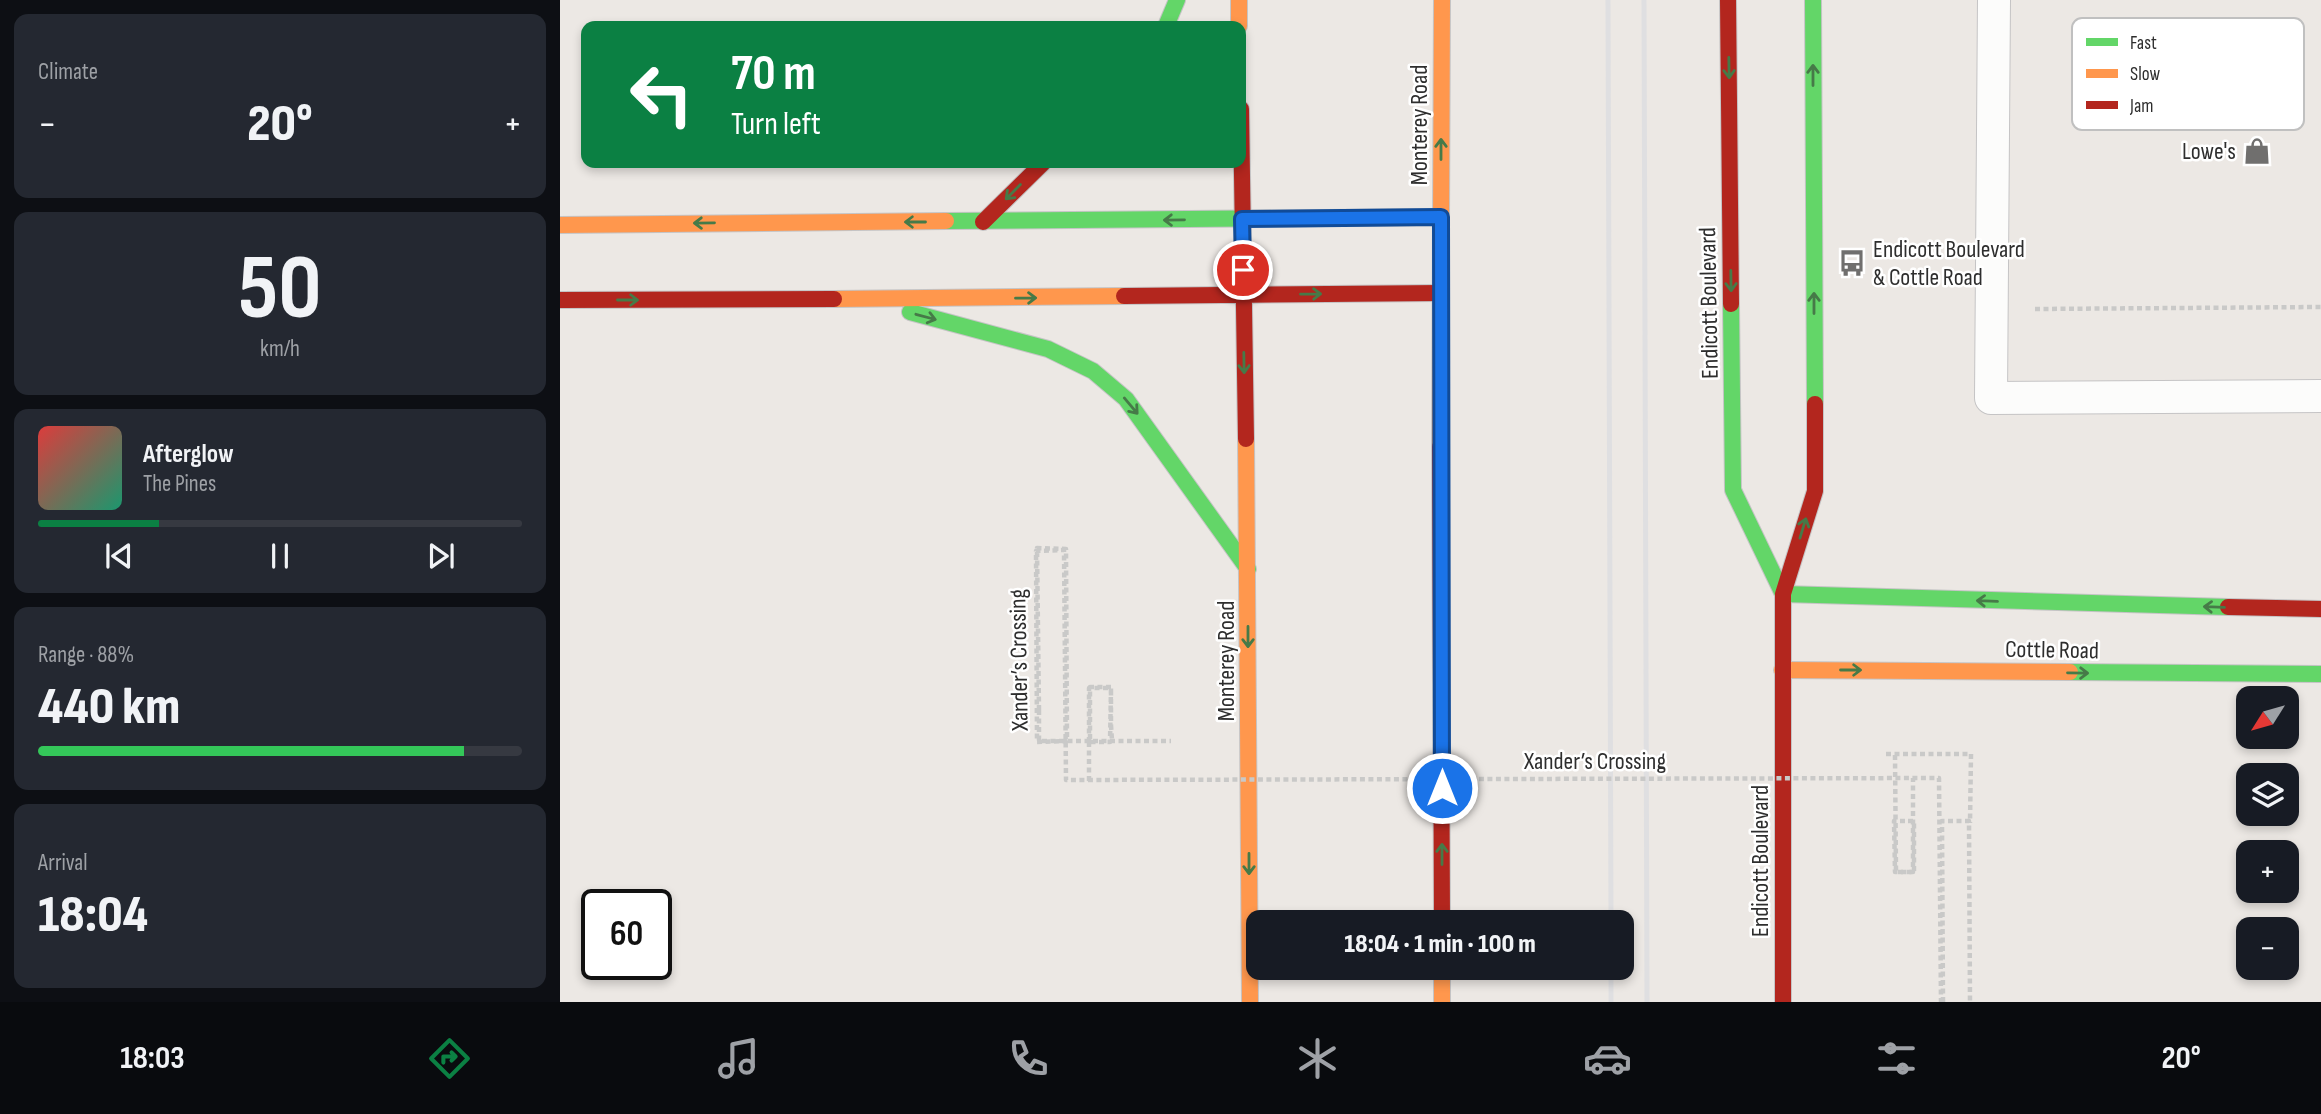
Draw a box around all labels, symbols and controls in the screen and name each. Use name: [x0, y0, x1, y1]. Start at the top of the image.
legend: [2072, 18, 2304, 130]
text: Fast: [2130, 32, 2157, 55]
text: 70 m: [731, 45, 816, 104]
icon: left: [616, 49, 707, 140]
one-way arrow: [1722, 56, 1736, 79]
text: Climate: [38, 58, 98, 86]
text: Slow: [2130, 63, 2160, 86]
one-way arrow: [1806, 64, 1820, 87]
street label: Monterey Road: [1405, 65, 1434, 185]
text: 20°: [247, 93, 313, 156]
text: Jam: [2129, 95, 2153, 118]
text: −: [38, 102, 57, 147]
text: +: [503, 102, 522, 147]
text: Turn left: [731, 105, 821, 144]
shop icon: Lowe's: [2242, 136, 2272, 166]
one-way arrow: [1434, 137, 1448, 160]
place label: Lowe's: [2182, 137, 2236, 166]
one-way arrow: [1005, 184, 1022, 201]
one-way arrow: [1163, 213, 1186, 226]
one-way arrow: [904, 215, 927, 229]
one-way arrow: [693, 216, 716, 230]
street label: Endicott Boulevard: [1693, 227, 1725, 379]
text: 50: [238, 235, 322, 344]
place label: Endicott Boulevard & Cottle Road: [1873, 235, 2025, 292]
pin: [1213, 240, 1273, 300]
bus stop icon: Endicott Boulevard & Cottle Road: [1837, 248, 1867, 278]
icon: arrive: [1224, 251, 1262, 289]
one-way arrow: [1724, 270, 1738, 293]
one-way arrow: [1299, 287, 1322, 301]
one-way arrow: [1015, 291, 1038, 304]
one-way arrow: [1807, 291, 1821, 314]
one-way arrow: [616, 293, 639, 307]
one-way arrow: [914, 311, 937, 324]
text: km/h: [260, 335, 300, 363]
one-way arrow: [1237, 351, 1251, 374]
one-way arrow: [1123, 396, 1138, 414]
text: Afterglow: [143, 439, 234, 470]
text: The Pines: [143, 470, 216, 498]
one-way arrow: [1798, 518, 1811, 540]
icon: previous: [100, 537, 138, 575]
icon: pause: [261, 537, 299, 575]
icon: next: [422, 537, 460, 575]
street label: Xander’s Crossing: [1003, 589, 1035, 732]
one-way arrow: [1975, 594, 1998, 608]
one-way arrow: [2203, 600, 2226, 614]
street label: Monterey Road: [1212, 601, 1241, 721]
one-way arrow: [1241, 625, 1255, 648]
street label: Cottle Road: [2005, 635, 2099, 665]
text: Range · 88%: [38, 641, 134, 669]
one-way arrow: [1839, 663, 1862, 677]
one-way arrow: [2066, 666, 2089, 680]
text: 440 km: [38, 676, 180, 739]
north arrow: [2236, 686, 2300, 749]
map controls: [2236, 686, 2299, 980]
street label: Xander’s Crossing: [1523, 747, 1666, 776]
position arrow: [1405, 751, 1479, 825]
button: layers: [2236, 763, 2299, 826]
street label: Endicott Boulevard: [1746, 785, 1775, 937]
button: +: [2236, 840, 2299, 903]
one-way arrow: [1435, 843, 1449, 866]
text: Arrival: [38, 849, 87, 877]
one-way arrow: [1242, 853, 1256, 876]
text: 18:04: [38, 884, 148, 947]
speed limit sign: 60: [581, 889, 672, 980]
button: −: [2236, 917, 2299, 980]
text: 18:04 · 1 min · 100 m: [1344, 929, 1536, 960]
icon: directions: [425, 1034, 474, 1083]
icon: music: [714, 1034, 763, 1083]
icon: phone: [1004, 1034, 1053, 1083]
icon: climate: [1293, 1034, 1342, 1083]
icon: car: [1583, 1034, 1632, 1083]
icon: filters: [1872, 1034, 1921, 1083]
text: 18:03: [120, 1039, 185, 1078]
text: 20°: [2161, 1039, 2201, 1078]

